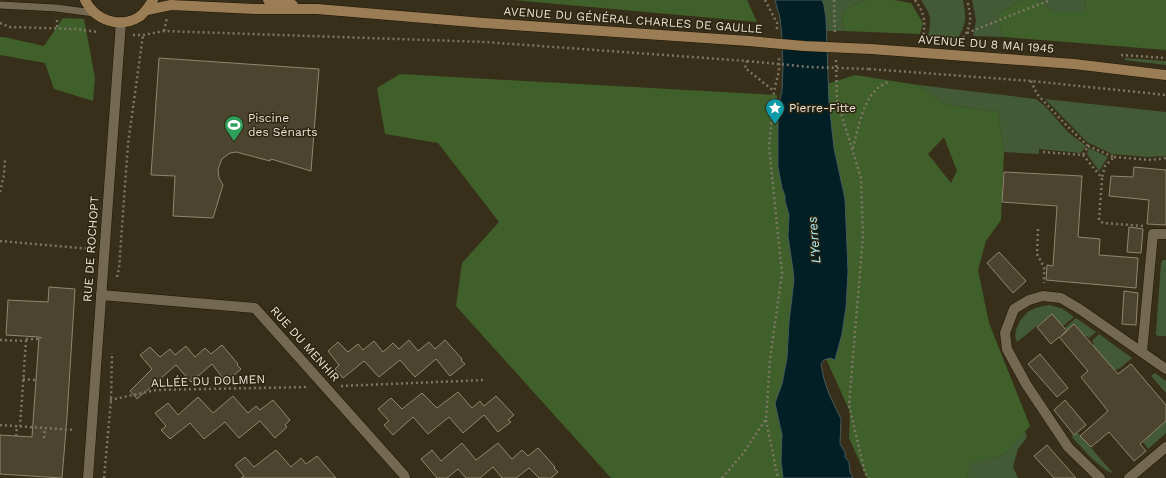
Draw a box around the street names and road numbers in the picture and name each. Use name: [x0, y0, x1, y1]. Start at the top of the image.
street label: AVENUE DU GÉNÉRAL CHARLES DE GAULLE: [503, 4, 763, 36]
street label: AVENUE DU 8 MAI 1945: [917, 32, 1055, 56]
street label: RUE DE ROCHOPT: [80, 196, 102, 302]
street label: RUE DU MENHIR: [268, 303, 343, 385]
street label: ALLÉE DU DOLMEN: [151, 372, 265, 390]

